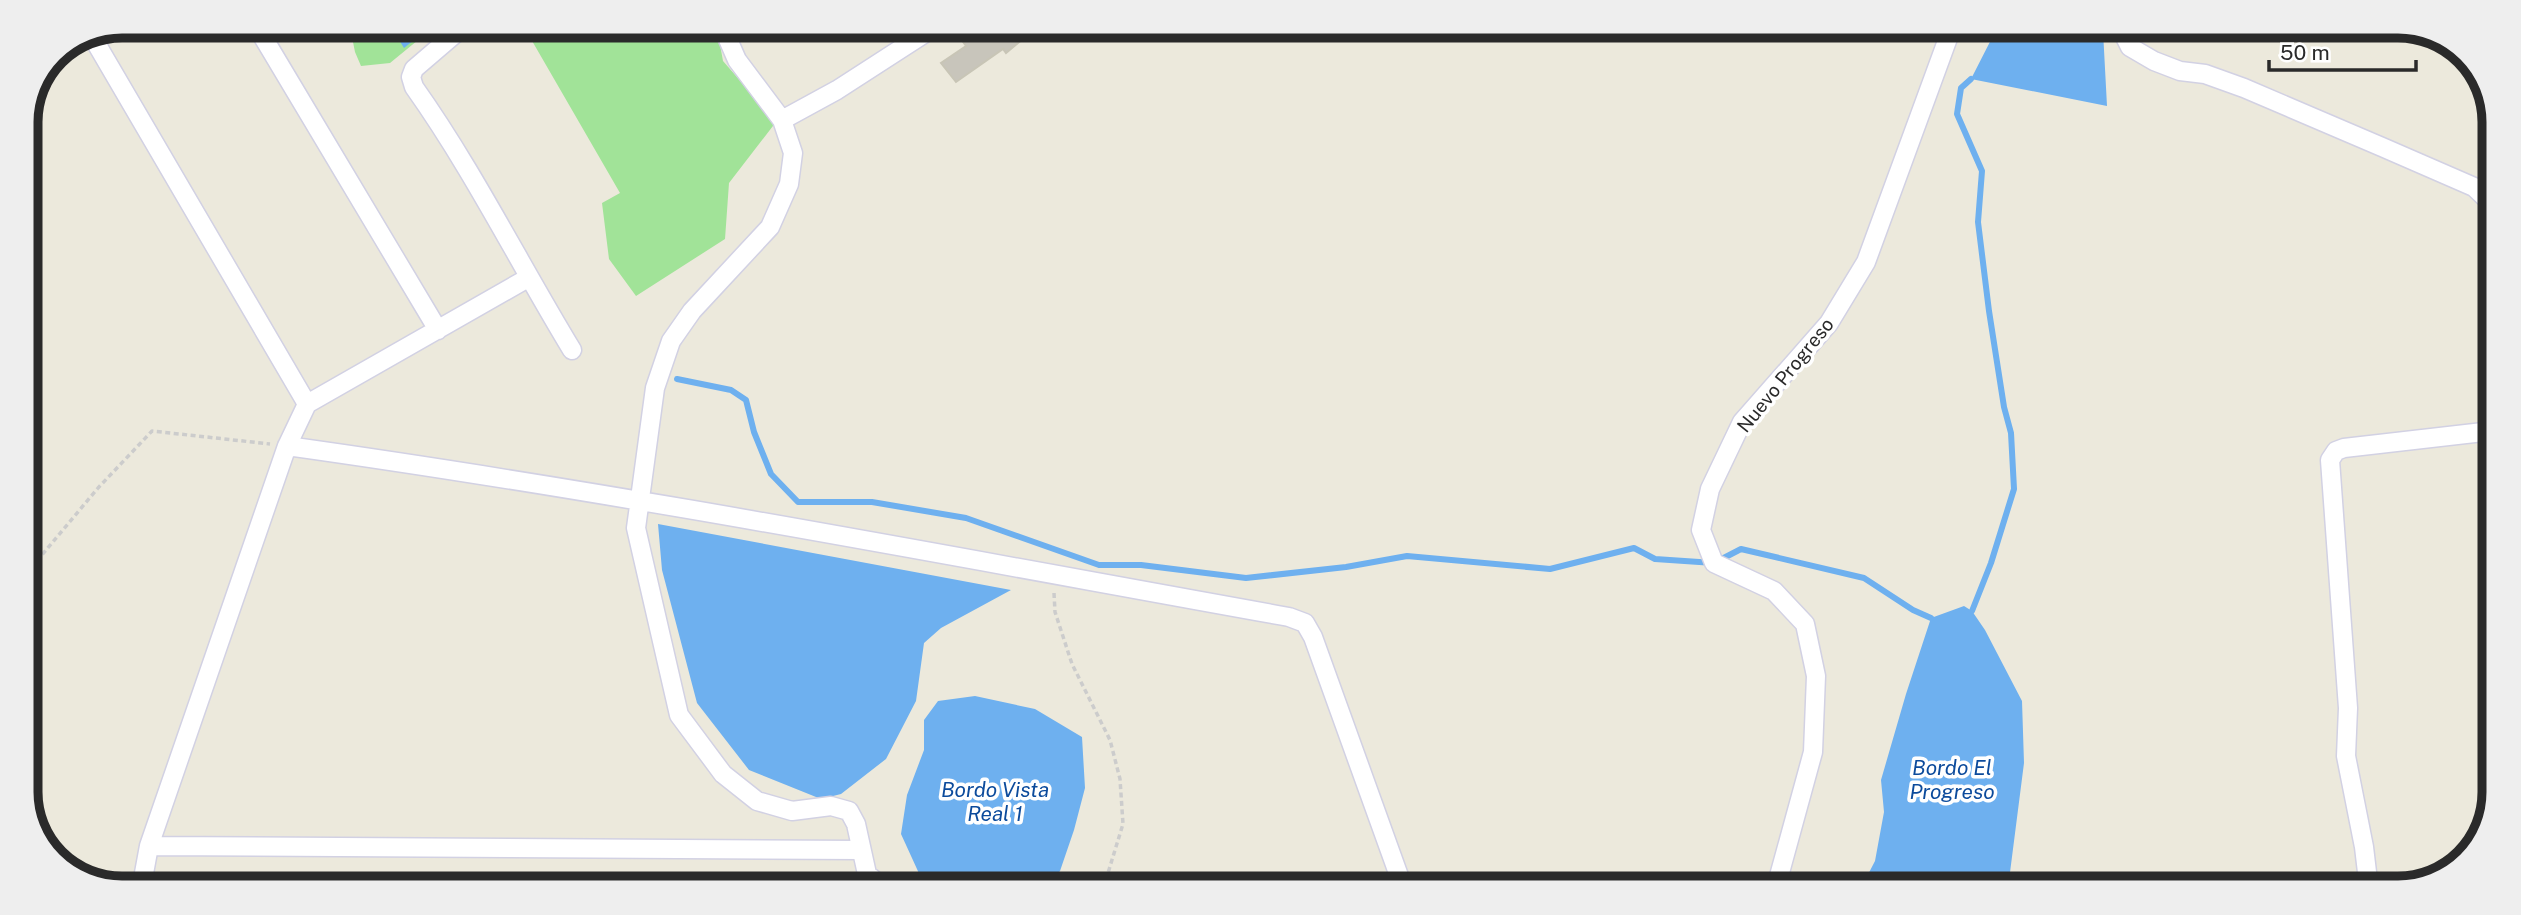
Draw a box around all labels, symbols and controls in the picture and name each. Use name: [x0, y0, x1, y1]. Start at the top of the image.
scale bar: [2269, 28, 2416, 72]
text: 50 m: [2280, 40, 2330, 65]
street label: Nuevo Progreso: [1732, 313, 1838, 437]
water label: Bordo El Progreso: [1909, 755, 1995, 804]
water label: Bordo Vista Real 1: [941, 777, 1049, 826]

